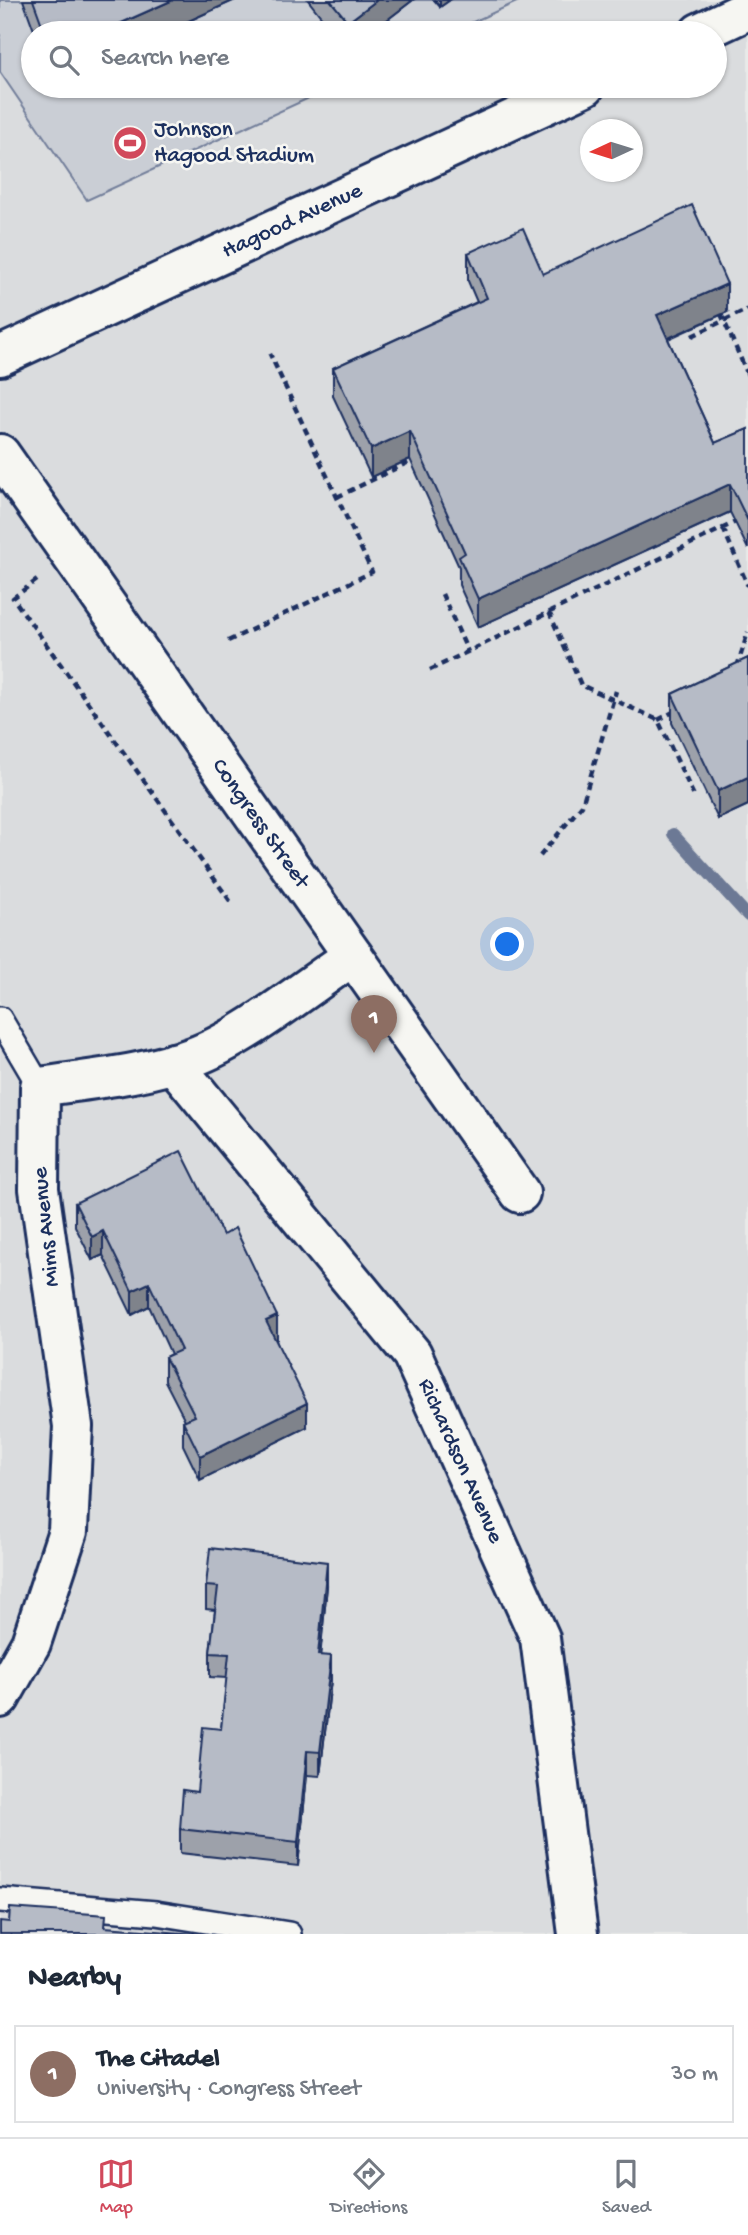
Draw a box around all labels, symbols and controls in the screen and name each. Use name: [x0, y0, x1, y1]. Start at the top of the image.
search box: [21, 21, 727, 98]
icon: search: [45, 41, 83, 79]
text: Search here: [101, 44, 229, 75]
place label: Johnson Hagood Stadium: [154, 117, 314, 170]
north arrow: [580, 119, 643, 182]
sports icon: Johnson Hagood Stadium: [111, 124, 149, 162]
street label: Hagood Avenue: [218, 177, 368, 265]
street label: Congress Street: [205, 754, 316, 895]
your location: [490, 927, 524, 961]
pin: 1: [351, 995, 397, 1053]
street label: Mims Avenue: [27, 1165, 67, 1288]
street label: Richardson Avenue: [411, 1375, 510, 1549]
text: Nearby: [28, 1962, 121, 1997]
text: The Citadel: [97, 2045, 220, 2076]
text: 1: [48, 2061, 58, 2088]
text: 30 m: [671, 2061, 718, 2088]
text: University · Congress Street: [97, 2076, 361, 2103]
tab: Map: [97, 2155, 135, 2220]
tab: Directions: [330, 2155, 407, 2220]
tab: Saved: [602, 2155, 651, 2220]

